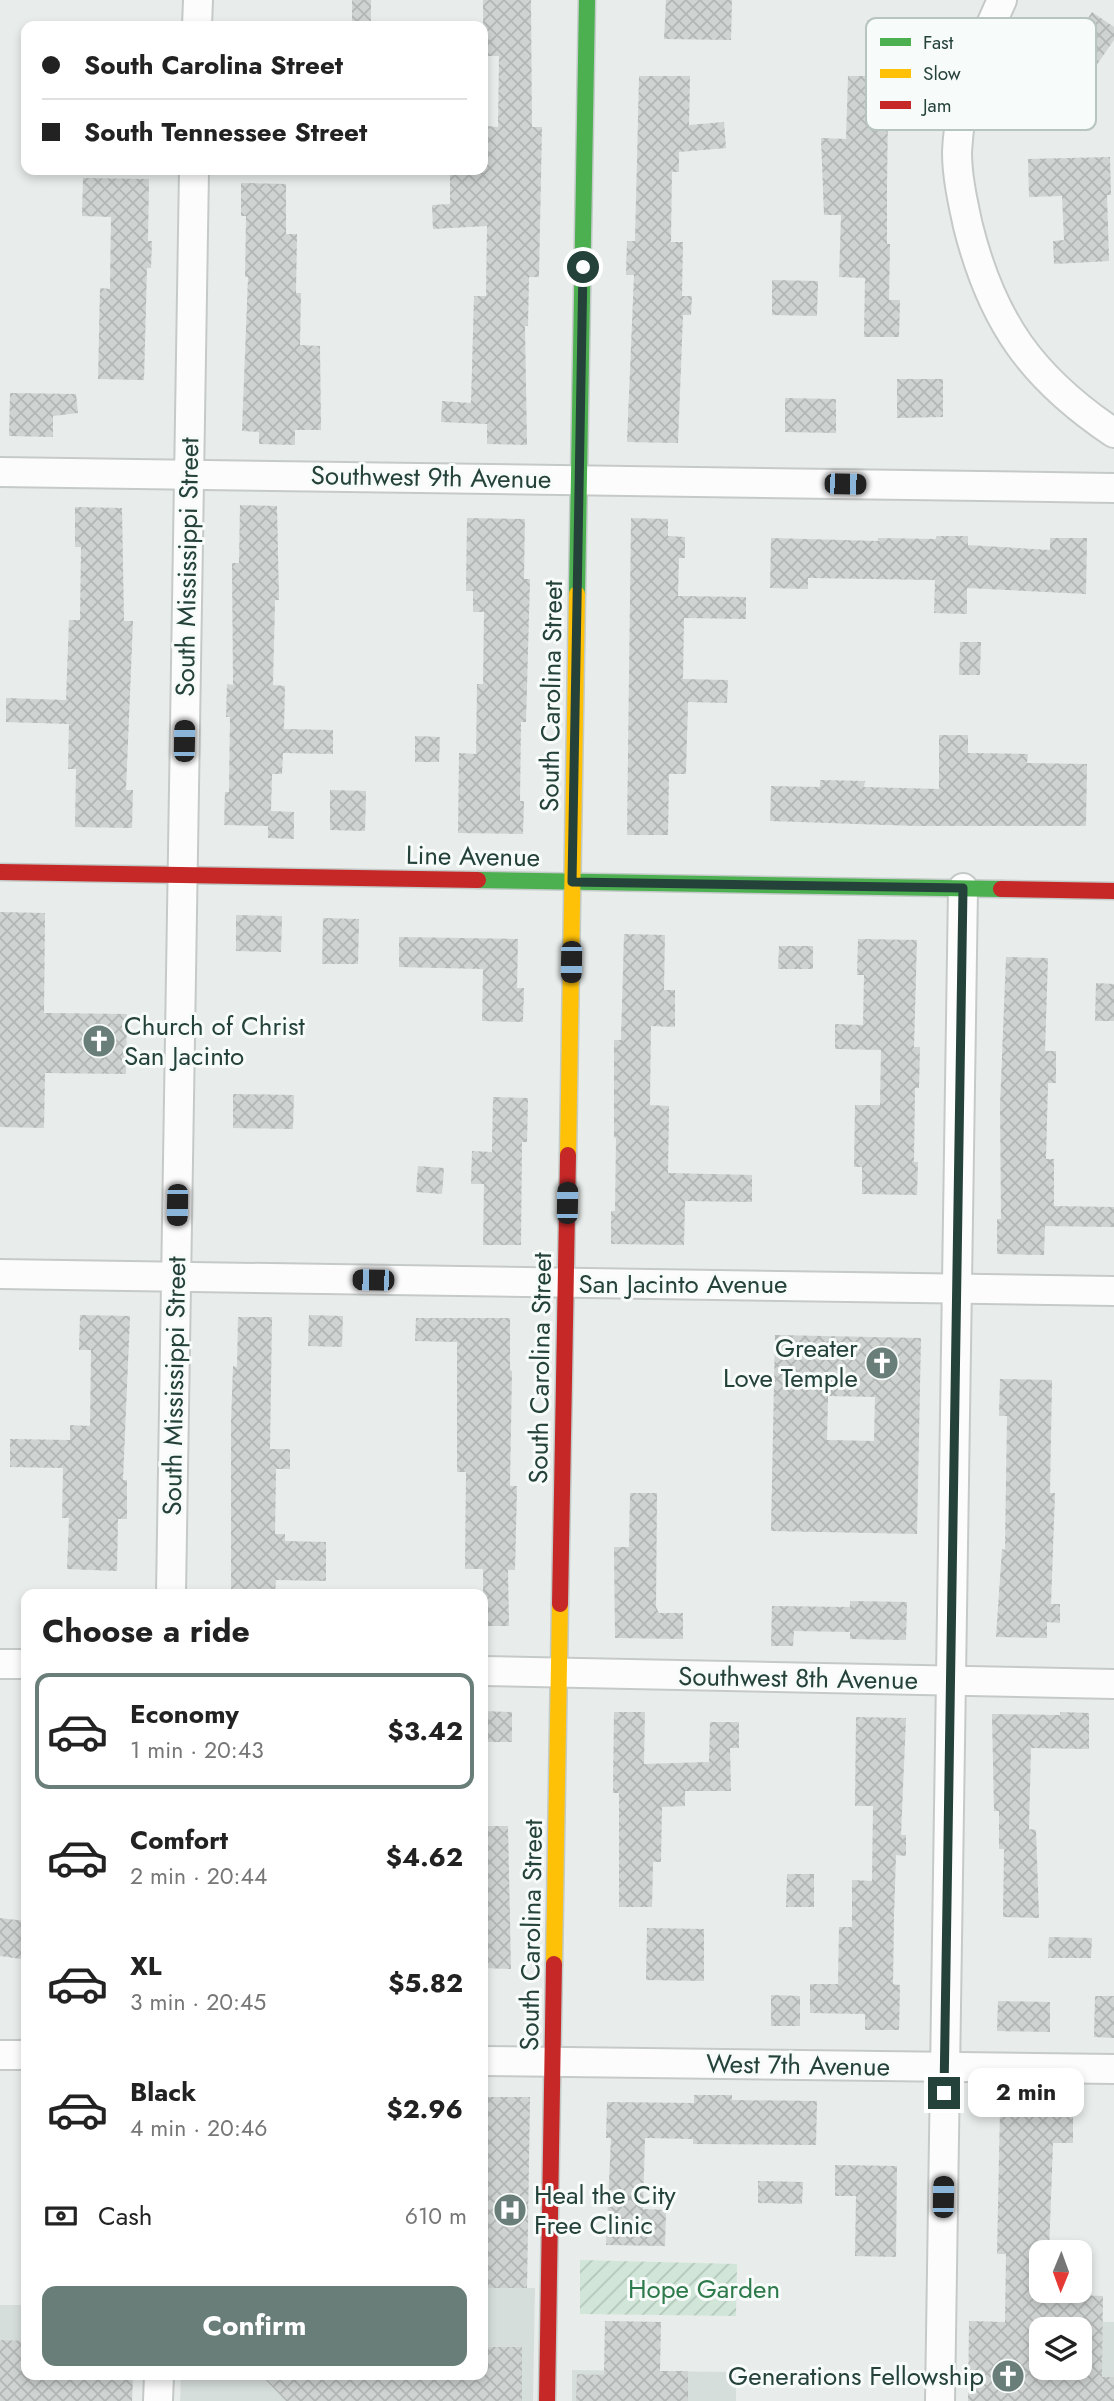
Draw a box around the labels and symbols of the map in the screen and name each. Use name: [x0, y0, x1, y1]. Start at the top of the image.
legend: [866, 18, 1096, 130]
text: Fast: [923, 29, 954, 56]
text: Slow: [923, 60, 961, 87]
text: Jam: [920, 92, 952, 119]
route start: [567, 251, 599, 283]
street label: South Mississippi Street: [166, 436, 208, 697]
street label: Southwest 9th Avenue: [310, 456, 552, 498]
car: [824, 473, 867, 495]
street label: South Carolina Street: [530, 579, 572, 812]
car: [174, 720, 195, 762]
street label: Line Avenue: [406, 836, 540, 876]
car: [561, 941, 582, 983]
place label: Church of Christ San Jacinto: [124, 1007, 306, 1075]
church icon: Church of Christ San Jacinto: [80, 1022, 118, 1060]
car: [557, 1182, 578, 1224]
car: [167, 1184, 188, 1226]
street label: South Carolina Street: [519, 1251, 561, 1484]
street label: South Mississippi Street: [153, 1255, 195, 1516]
street label: San Jacinto Avenue: [578, 1265, 788, 1303]
car: [352, 1269, 395, 1291]
place label: Greater Love Temple: [723, 1329, 858, 1397]
church icon: Greater Love Temple: [863, 1344, 901, 1382]
street label: Southwest 8th Avenue: [678, 1657, 918, 1699]
street label: South Carolina Street: [510, 1818, 552, 2051]
street label: West 7th Avenue: [706, 2044, 890, 2086]
callout: 2 min: [968, 2068, 1084, 2118]
route end: [928, 2077, 960, 2109]
place label: Heal the City Free Clinic: [534, 2176, 676, 2244]
car: [933, 2176, 954, 2218]
hospital icon: Heal the City Free Clinic: [491, 2191, 529, 2229]
north arrow: [1029, 2240, 1092, 2303]
park label: Hope Garden: [628, 2270, 780, 2308]
place label: Generations Fellowship: [728, 2357, 984, 2395]
church icon: Generations Fellowship: [989, 2357, 1027, 2395]

